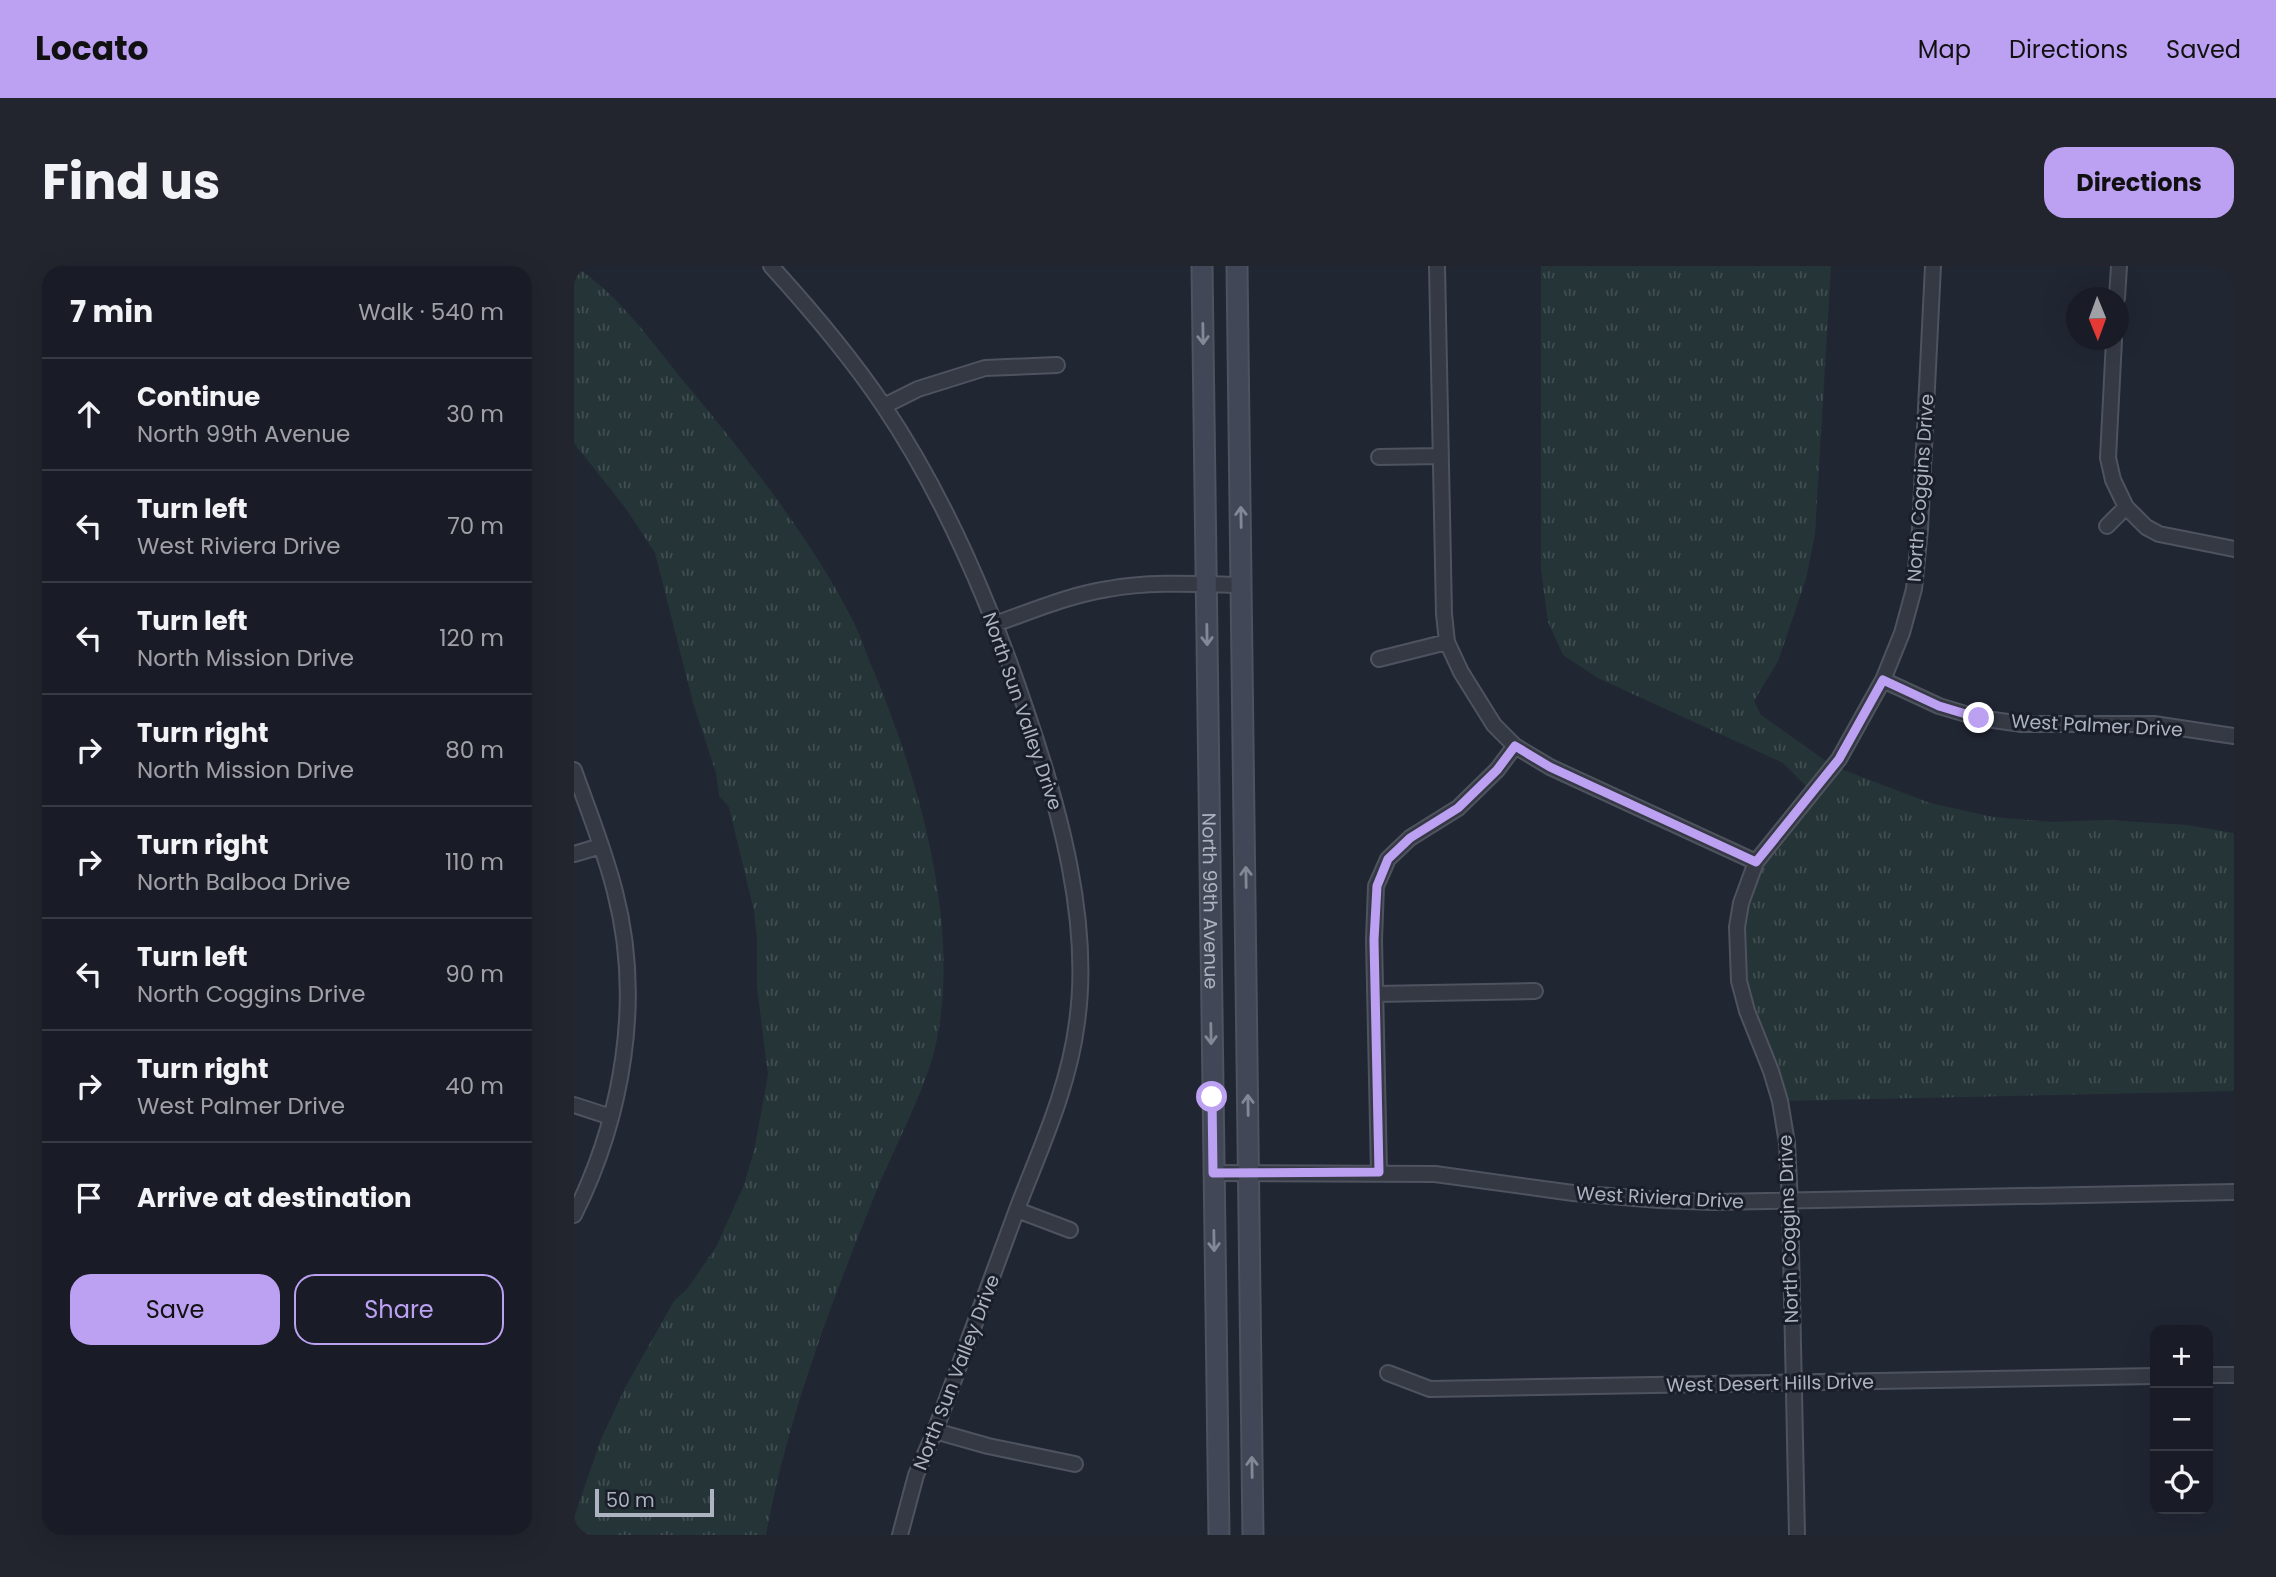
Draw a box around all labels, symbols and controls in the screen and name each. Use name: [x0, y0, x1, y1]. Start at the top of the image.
text: Locato: [35, 25, 149, 72]
text: Map: [1918, 33, 1971, 66]
text: Directions: [2009, 33, 2128, 66]
text: Saved: [2166, 33, 2241, 66]
button: Directions: [2044, 147, 2234, 218]
text: Find us: [42, 148, 220, 216]
north arrow: [2066, 287, 2129, 350]
text: 7 min: [70, 290, 153, 333]
text: Walk · 540 m: [358, 296, 504, 328]
one-way arrow: [1197, 322, 1210, 345]
text: Continue: [137, 379, 260, 415]
street label: North Coggins Drive: [1900, 393, 1941, 583]
icon: ahead: [70, 395, 108, 433]
text: 30 m: [446, 398, 504, 430]
text: North 99th Avenue: [137, 418, 350, 450]
text: Turn left: [137, 491, 248, 527]
one-way arrow: [1234, 506, 1248, 529]
icon: left: [70, 507, 108, 545]
text: 70 m: [447, 510, 504, 542]
text: West Riviera Drive: [137, 530, 341, 562]
text: Turn left: [137, 603, 248, 639]
street label: North Sun Valley Drive: [976, 609, 1069, 814]
icon: left: [70, 619, 108, 657]
text: 120 m: [439, 622, 504, 654]
one-way arrow: [1201, 623, 1214, 646]
text: North Mission Drive: [137, 642, 354, 674]
route end: [1963, 702, 1994, 733]
street label: West Palmer Drive: [2010, 708, 2184, 743]
text: Turn right: [137, 715, 269, 751]
icon: right: [70, 731, 108, 769]
text: 80 m: [445, 734, 504, 766]
text: North Mission Drive: [137, 754, 354, 786]
street label: North 99th Avenue: [1195, 813, 1225, 989]
text: Turn right: [137, 827, 269, 863]
icon: right: [70, 843, 108, 881]
text: 110 m: [445, 846, 504, 878]
text: North Balboa Drive: [137, 866, 351, 898]
one-way arrow: [1239, 866, 1252, 889]
text: Turn left: [137, 939, 248, 975]
icon: left: [70, 955, 108, 993]
text: 90 m: [445, 958, 504, 990]
text: North Coggins Drive: [137, 978, 365, 1010]
one-way arrow: [1205, 1022, 1218, 1045]
text: Turn right: [137, 1051, 269, 1087]
icon: right: [70, 1067, 108, 1105]
text: 40 m: [445, 1070, 504, 1102]
route start: [1196, 1081, 1227, 1112]
text: West Palmer Drive: [137, 1090, 345, 1122]
one-way arrow: [1242, 1093, 1255, 1116]
street label: North Coggins Drive: [1772, 1134, 1805, 1324]
icon: arrive: [70, 1179, 108, 1217]
text: Arrive at destination: [137, 1180, 412, 1216]
street label: West Riviera Drive: [1575, 1180, 1745, 1215]
one-way arrow: [1208, 1230, 1221, 1253]
street label: North Sun Valley Drive: [907, 1270, 1006, 1474]
button: Save: [70, 1274, 280, 1345]
button: Share: [294, 1274, 504, 1345]
map controls: [2150, 1325, 2213, 1514]
button: +: [2150, 1325, 2213, 1388]
street label: West Desert Hills Drive: [1666, 1368, 1874, 1399]
button: −: [2150, 1388, 2213, 1451]
button: locate: [2150, 1451, 2213, 1514]
one-way arrow: [1245, 1456, 1259, 1479]
scale bar: [595, 1486, 714, 1518]
text: 50 m: [606, 1487, 655, 1514]

